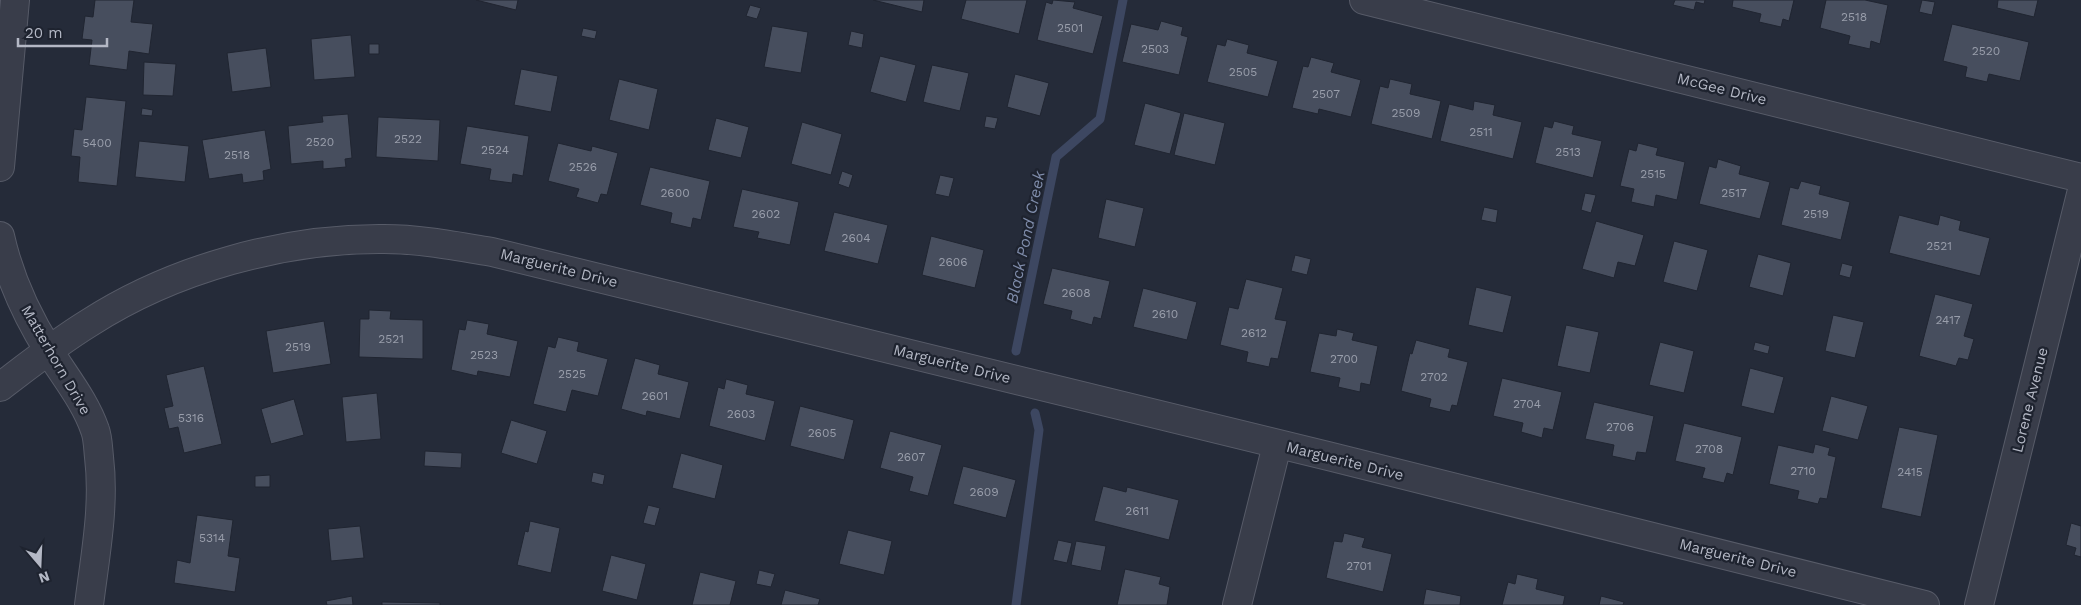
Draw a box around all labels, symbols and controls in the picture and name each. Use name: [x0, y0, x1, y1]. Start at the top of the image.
house number: 2518: [1841, 10, 1867, 24]
scale bar: [18, 15, 106, 47]
house number: 2501: [1057, 21, 1083, 35]
text: 20 m: [25, 24, 63, 42]
house number: 2503: [1141, 42, 1169, 56]
house number: 2520: [1972, 44, 2000, 58]
house number: 2505: [1229, 65, 1257, 79]
street label: McGee Drive: [1675, 69, 1769, 109]
house number: 2507: [1312, 87, 1340, 101]
house number: 2509: [1392, 106, 1420, 120]
house number: 2511: [1469, 125, 1493, 139]
house number: 2522: [394, 132, 422, 146]
house number: 2520: [306, 135, 334, 149]
house number: 5400: [82, 136, 112, 150]
house number: 2524: [481, 143, 509, 157]
house number: 2513: [1555, 145, 1581, 159]
house number: 2518: [224, 148, 250, 162]
house number: 2526: [569, 160, 597, 174]
house number: 2515: [1640, 167, 1666, 181]
water label: Black Pond Creek: [1002, 168, 1049, 305]
house number: 2600: [660, 186, 690, 200]
house number: 2517: [1721, 186, 1747, 200]
house number: 2602: [752, 207, 780, 221]
house number: 2519: [1803, 207, 1829, 221]
house number: 2604: [841, 231, 871, 245]
house number: 2521: [1926, 239, 1952, 253]
street label: Marguerite Drive: [498, 245, 620, 291]
house number: 2606: [938, 255, 968, 269]
house number: 2608: [1061, 286, 1091, 300]
street label: Matterhorn Drive: [17, 302, 95, 418]
house number: 2610: [1152, 307, 1178, 321]
house number: 2417: [1935, 313, 1961, 327]
house number: 2612: [1241, 326, 1267, 340]
house number: 2521: [378, 332, 404, 346]
house number: 2519: [285, 340, 311, 354]
street label: Marguerite Drive: [891, 341, 1013, 387]
street label: Lorene Avenue: [2008, 346, 2052, 454]
house number: 2523: [470, 348, 498, 362]
house number: 2700: [1330, 352, 1358, 366]
house number: 2525: [558, 367, 586, 381]
house number: 2702: [1420, 370, 1448, 384]
house number: 2601: [642, 389, 668, 403]
house number: 2704: [1513, 397, 1541, 411]
house number: 2603: [727, 407, 755, 421]
house number: 5316: [178, 411, 204, 425]
house number: 2706: [1606, 420, 1634, 434]
house number: 2605: [808, 426, 836, 440]
street label: Marguerite Drive: [1284, 438, 1406, 484]
house number: 2708: [1695, 442, 1723, 456]
house number: 2607: [897, 450, 925, 464]
house number: 2710: [1790, 464, 1816, 478]
house number: 2415: [1897, 465, 1923, 479]
house number: 2609: [969, 485, 999, 499]
house number: 2611: [1125, 504, 1149, 518]
house number: 5314: [199, 531, 225, 545]
street label: Marguerite Drive: [1677, 535, 1799, 581]
north arrow: [15, 540, 65, 590]
house number: 2701: [1346, 559, 1372, 573]
text: N: [37, 568, 52, 587]

